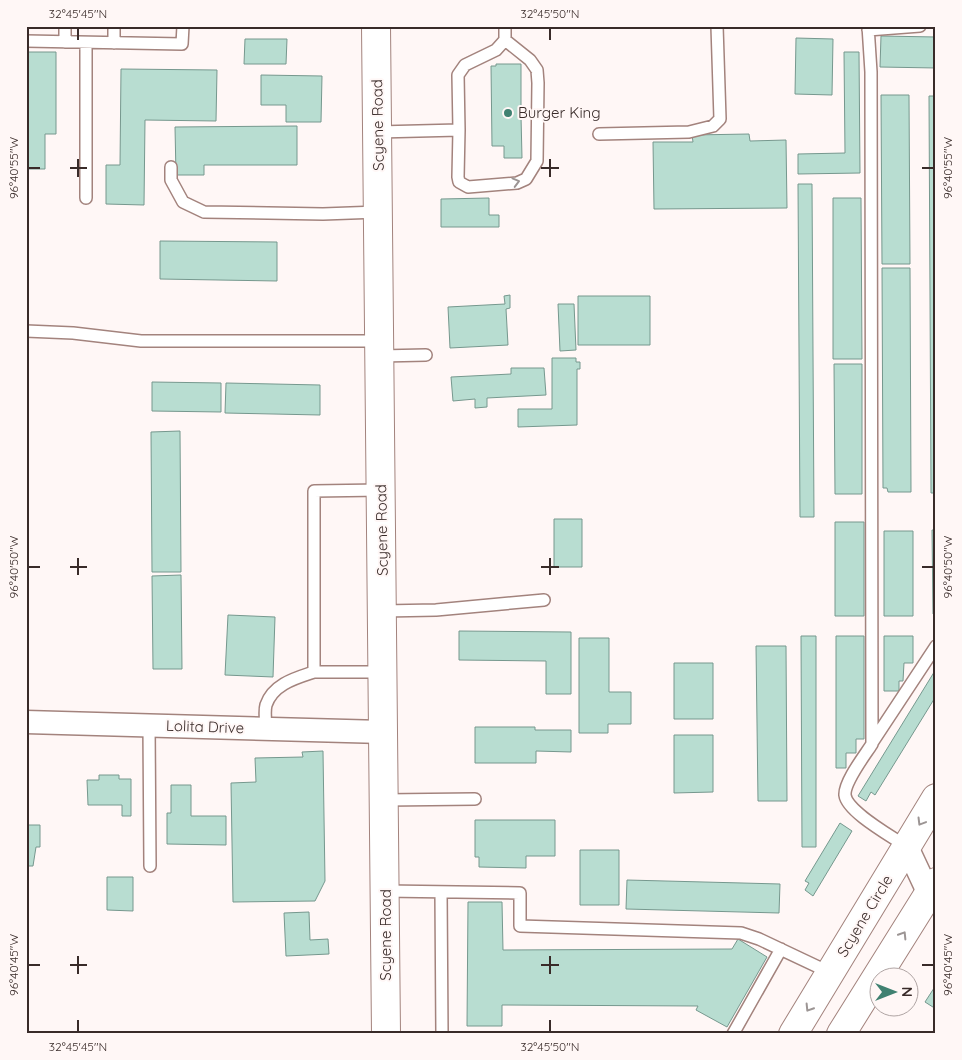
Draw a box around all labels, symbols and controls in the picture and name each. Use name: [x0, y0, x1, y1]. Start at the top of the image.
text: 32°45'45"N: [49, 6, 107, 21]
text: 32°45'50"N: [520, 6, 580, 21]
street label: Scyene Road: [367, 79, 388, 171]
place label: Burger King: [518, 103, 601, 122]
marker: Burger King: [502, 107, 514, 119]
text: 96°40'55"W: [6, 137, 21, 199]
text: 96°40'55"W: [940, 137, 955, 199]
one-way arrow: [512, 177, 520, 187]
street label: Scyene Road: [371, 484, 392, 576]
text: 96°40'50"W: [6, 535, 21, 598]
text: 96°40'50"W: [940, 535, 955, 598]
street label: Lolita Drive: [166, 716, 244, 737]
one-way arrow: [918, 817, 928, 826]
street label: Scyene Circle: [833, 871, 896, 960]
street label: Scyene Road: [376, 889, 395, 981]
one-way arrow: [896, 931, 906, 940]
text: 96°40'45"W: [6, 934, 21, 996]
text: 96°40'45"W: [940, 934, 955, 996]
north arrow: [870, 968, 920, 1018]
text: N: [898, 987, 916, 997]
one-way arrow: [806, 1003, 816, 1012]
text: 32°45'45"N: [49, 1039, 107, 1054]
text: 32°45'50"N: [520, 1039, 580, 1054]

